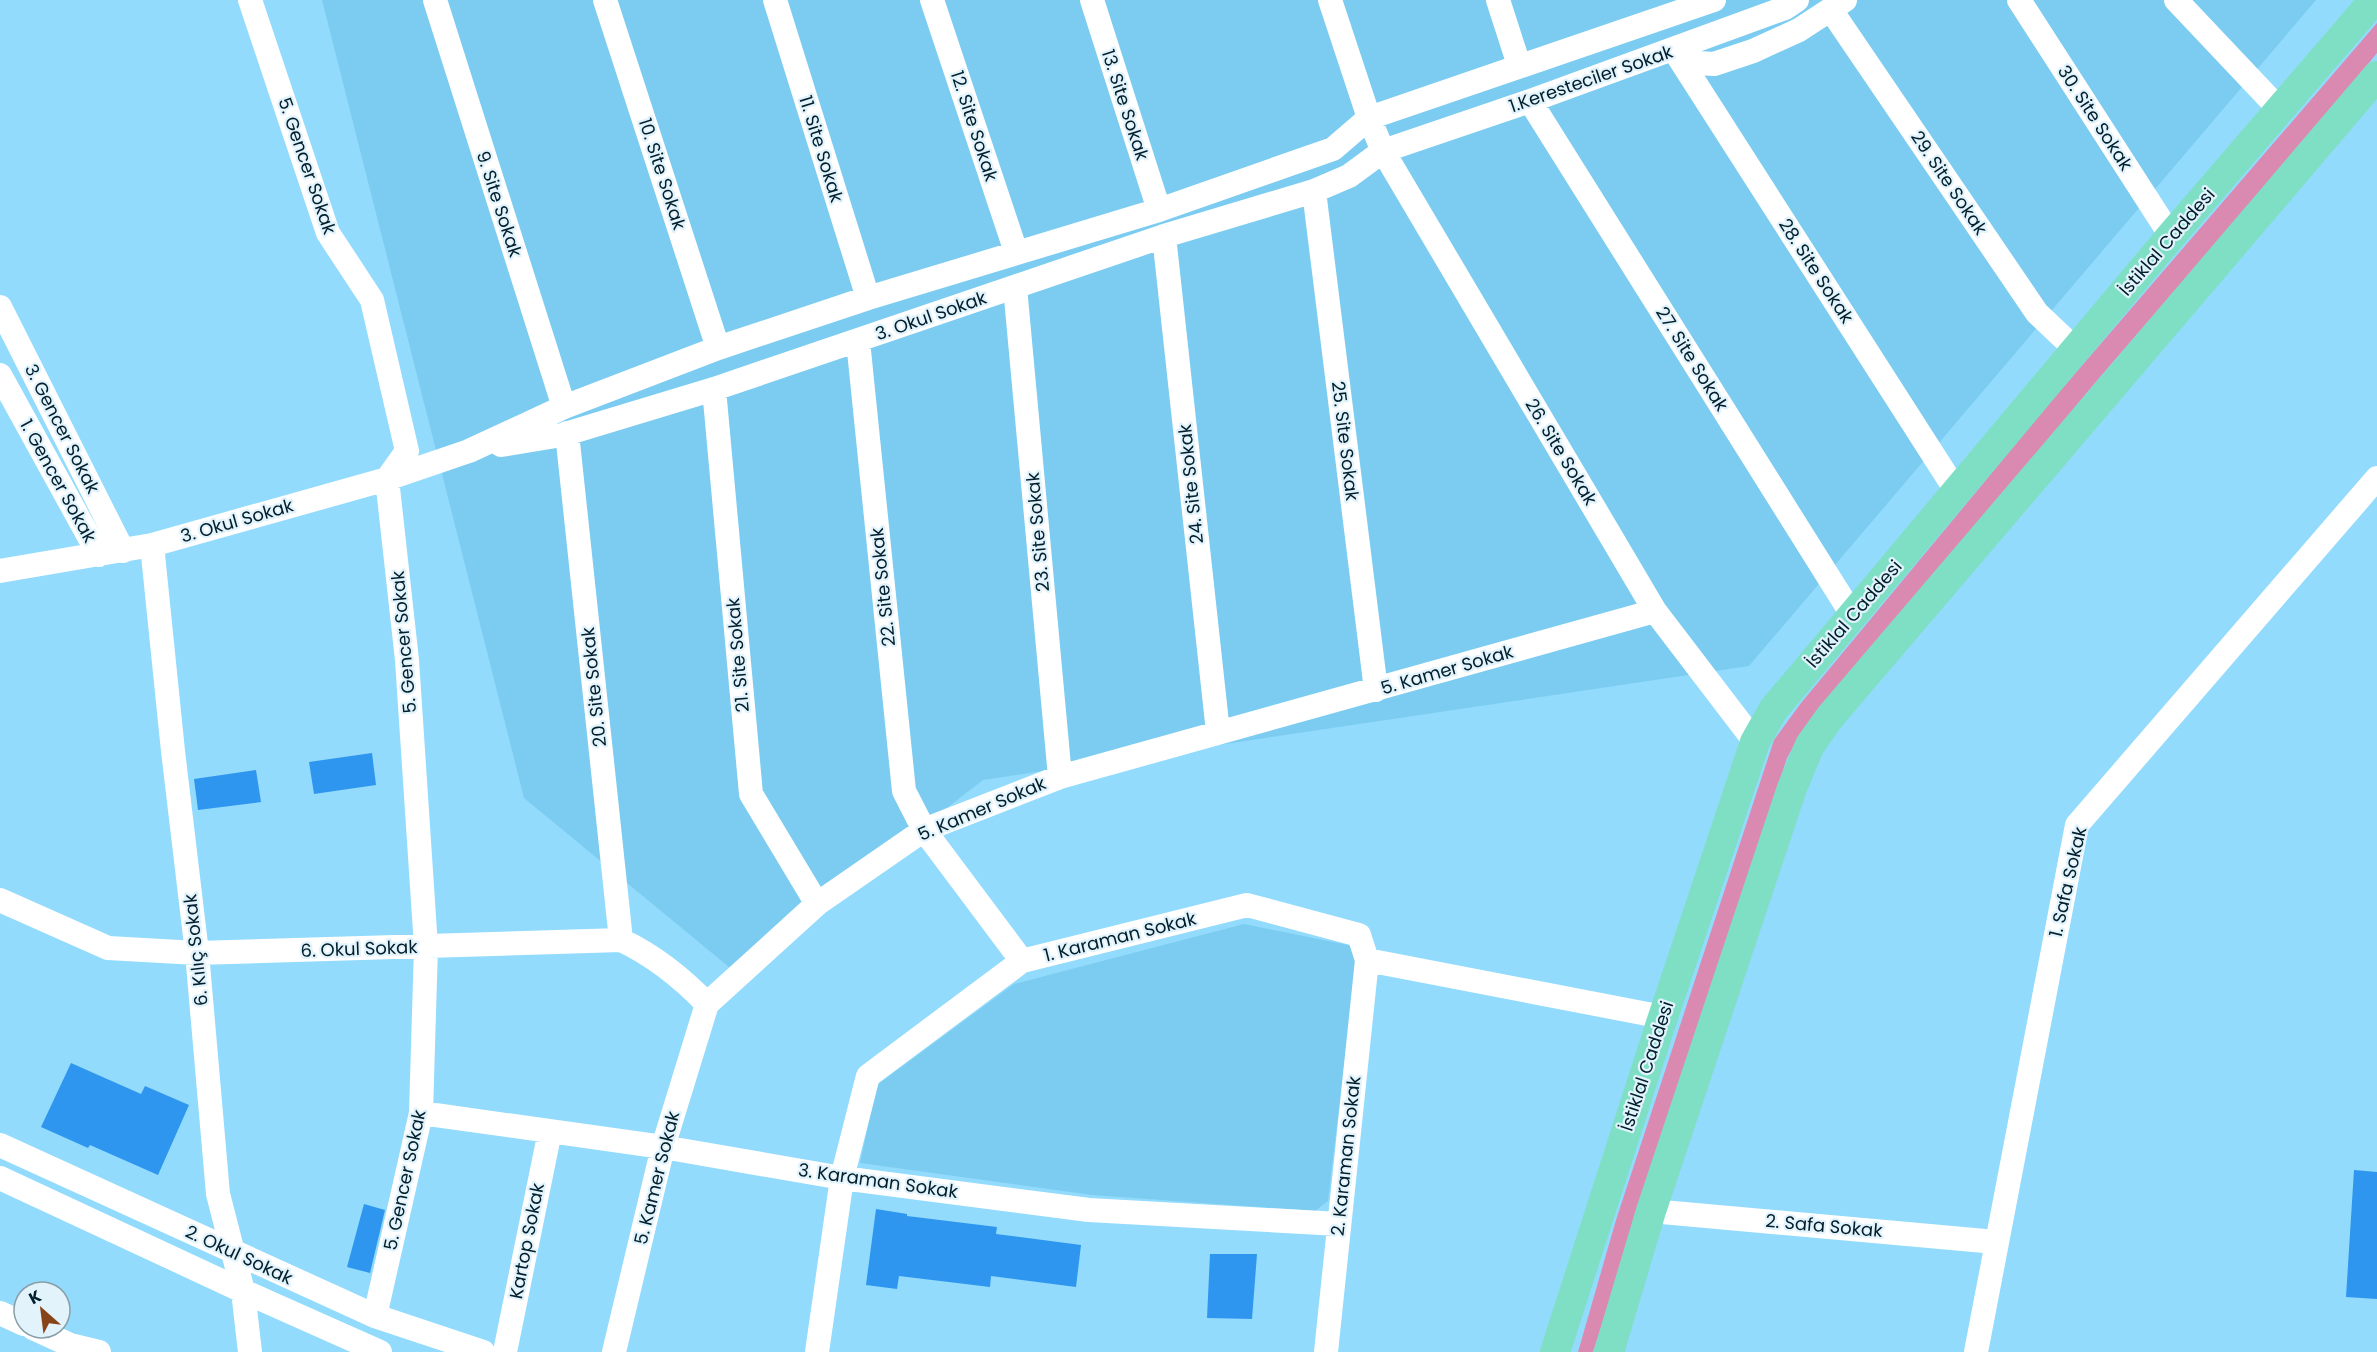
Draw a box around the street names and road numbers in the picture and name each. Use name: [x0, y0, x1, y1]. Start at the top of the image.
street label: 1.Keresteciler Sokak: [1506, 39, 1677, 118]
street label: 13. Site Sokak: [1096, 46, 1155, 164]
street label: 30. Site Sokak: [2052, 60, 2139, 176]
street label: 12. Site Sokak: [945, 67, 1004, 185]
street label: 11. Site Sokak: [793, 92, 850, 206]
street label: 5. Gencer Sokak: [272, 94, 343, 238]
street label: 10. Site Sokak: [633, 115, 693, 234]
street label: 29. Site Sokak: [1905, 126, 1994, 240]
street label: 9. Site Sokak: [471, 148, 529, 261]
street label: İstiklal Caddesi: [2113, 182, 2220, 301]
street label: 28. Site Sokak: [1773, 213, 1860, 329]
street label: 3. Okul Sokak: [872, 285, 991, 346]
street label: 27. Site Sokak: [1650, 302, 1735, 416]
street label: 3. Gencer Sokak: [19, 360, 106, 498]
street label: 25. Site Sokak: [1326, 380, 1365, 503]
street label: 26. Site Sokak: [1520, 394, 1604, 511]
street label: 1. Gencer Sokak: [14, 415, 103, 548]
street label: 24. Site Sokak: [1172, 422, 1209, 545]
street label: 23. Site Sokak: [1020, 471, 1055, 593]
street label: 3. Okul Sokak: [178, 492, 297, 549]
street label: 22. Site Sokak: [864, 526, 901, 648]
street label: İstiklal Caddesi: [1800, 554, 1907, 673]
street label: 5. Gencer Sokak: [385, 569, 422, 714]
street label: 21. Site Sokak: [720, 596, 755, 713]
street label: 20. Site Sokak: [575, 625, 612, 748]
street label: 5. Kamer Sokak: [1378, 638, 1517, 700]
street label: 5. Kamer Sokak: [914, 770, 1050, 847]
street label: 1. Safa Sokak: [2043, 823, 2093, 940]
street label: 6. Kılıç Sokak: [177, 892, 214, 1007]
street label: 1. Karaman Sokak: [1041, 905, 1199, 968]
street label: 6. Okul Sokak: [300, 934, 419, 963]
street label: İstiklal Caddesi: [1614, 998, 1679, 1134]
street label: 2. Karaman Sokak: [1325, 1074, 1366, 1237]
street label: 5. Gencer Sokak: [377, 1107, 432, 1252]
street label: 5. Kamer Sokak: [628, 1108, 685, 1247]
street label: 3. Karaman Sokak: [797, 1157, 960, 1204]
street label: Kartop Sokak: [503, 1180, 550, 1301]
street label: 2. Safa Sokak: [1764, 1208, 1884, 1243]
street label: 2. Okul Sokak: [181, 1219, 298, 1291]

